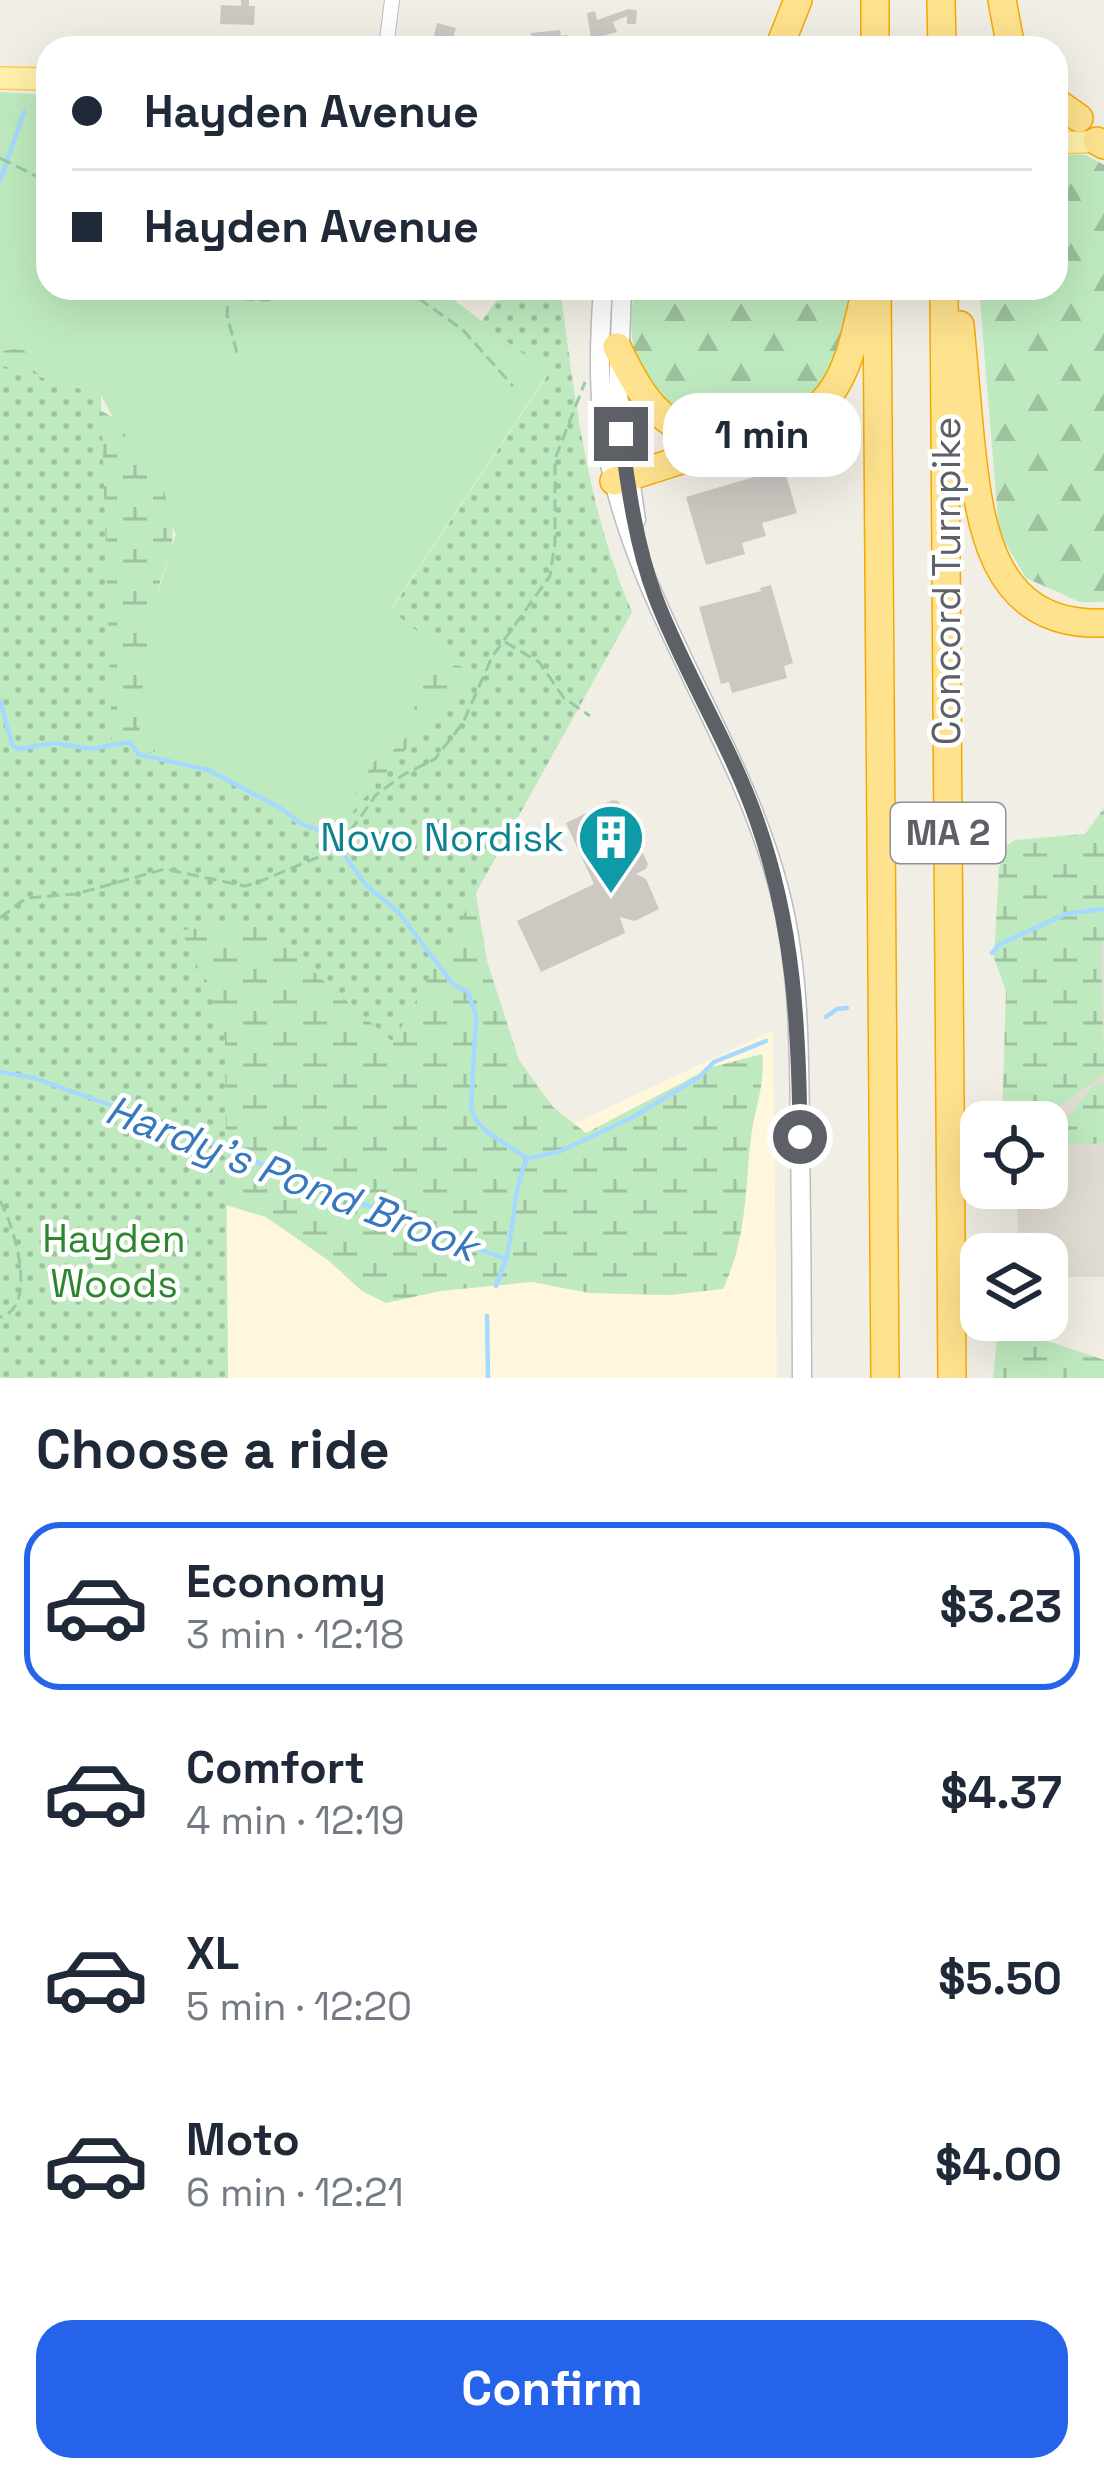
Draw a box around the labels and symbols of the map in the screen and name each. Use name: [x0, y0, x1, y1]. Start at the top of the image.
callout: 1 min: [663, 392, 861, 476]
route end: [594, 407, 648, 461]
street label: Concord Turnpike: [922, 417, 971, 745]
building icon: Novo Nordisk: [576, 802, 646, 896]
road number: MA 2: [891, 803, 1005, 863]
place label: Novo Nordisk: [320, 813, 564, 862]
water label: Hardy's Pond Brook: [98, 1083, 490, 1275]
route start: [773, 1110, 827, 1164]
park label: Hayden Woods: [42, 1214, 186, 1308]

